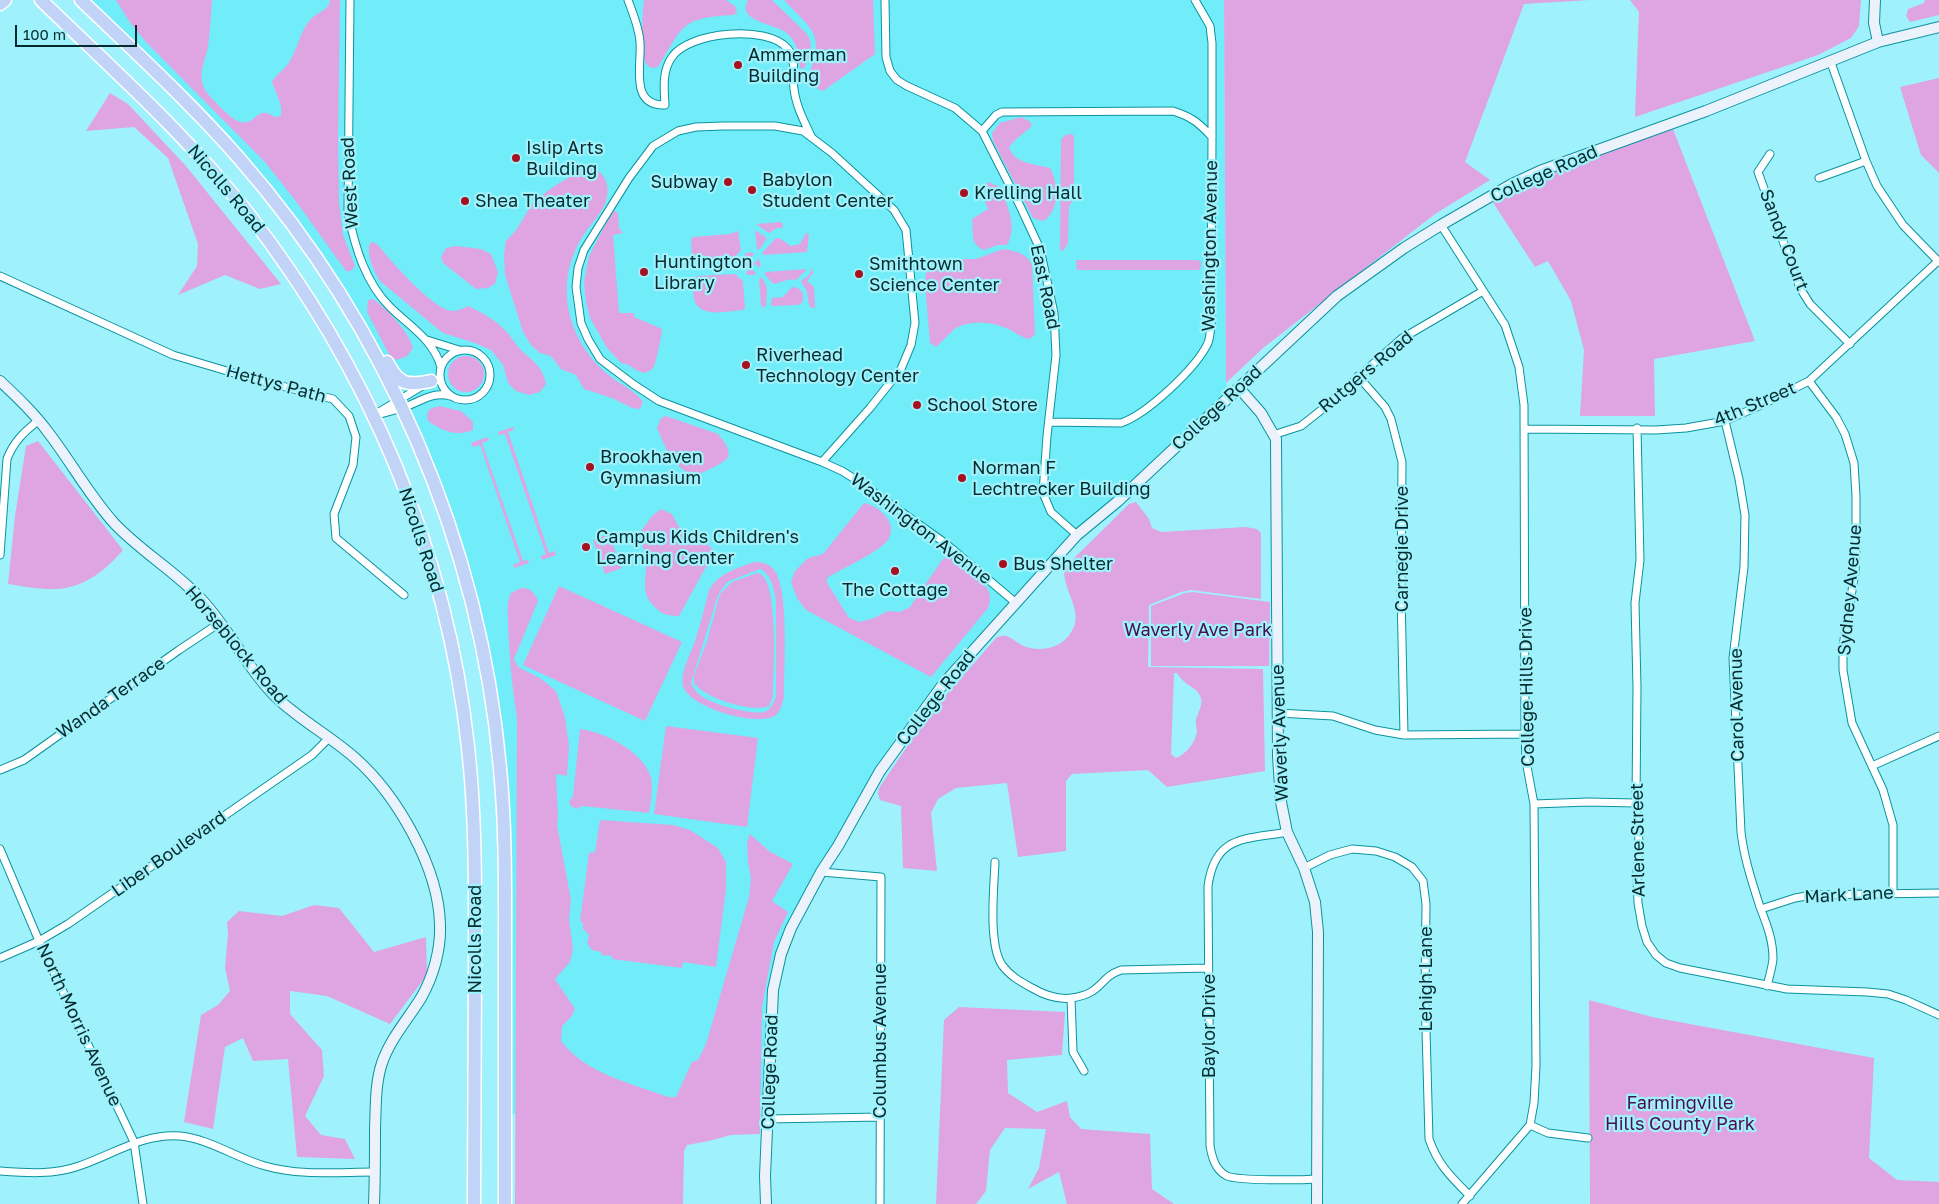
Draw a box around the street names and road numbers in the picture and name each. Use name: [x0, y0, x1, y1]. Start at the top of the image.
street label: West Road: [337, 136, 363, 230]
street label: Nicolls Road: [183, 140, 269, 238]
street label: College Road: [1487, 141, 1601, 207]
street label: Washington Avenue: [1198, 160, 1222, 332]
street label: Sandy Court: [1755, 186, 1813, 294]
street label: East Road: [1025, 243, 1065, 331]
street label: Rutgers Road: [1314, 326, 1418, 418]
street label: Hettys Path: [224, 360, 328, 408]
street label: College Road: [1168, 361, 1266, 455]
street label: 4th Street: [1711, 377, 1799, 431]
street label: Washington Avenue: [846, 469, 996, 589]
street label: Nicolls Road: [394, 485, 448, 595]
street label: Carnegie Drive: [1391, 486, 1413, 612]
street label: Sydney Avenue: [1834, 524, 1866, 656]
street label: Horseblock Road: [180, 582, 292, 708]
street label: College Hills Drive: [1515, 607, 1539, 767]
street label: College Road: [892, 646, 980, 750]
street label: Carol Avenue: [1725, 648, 1749, 762]
street label: Wanda Terrace: [52, 653, 170, 743]
street label: Waverly Avenue: [1267, 664, 1293, 802]
street label: Arlene Street: [1626, 783, 1650, 897]
street label: Liber Boulevard: [107, 806, 231, 902]
street label: Mark Lane: [1804, 882, 1894, 908]
street label: Nicolls Road: [464, 885, 486, 993]
street label: Lehigh Lane: [1415, 926, 1437, 1032]
street label: North Morris Avenue: [32, 940, 126, 1110]
street label: Columbus Avenue: [869, 963, 891, 1119]
street label: Baylor Drive: [1198, 974, 1220, 1078]
street label: College Road: [757, 1014, 783, 1130]

